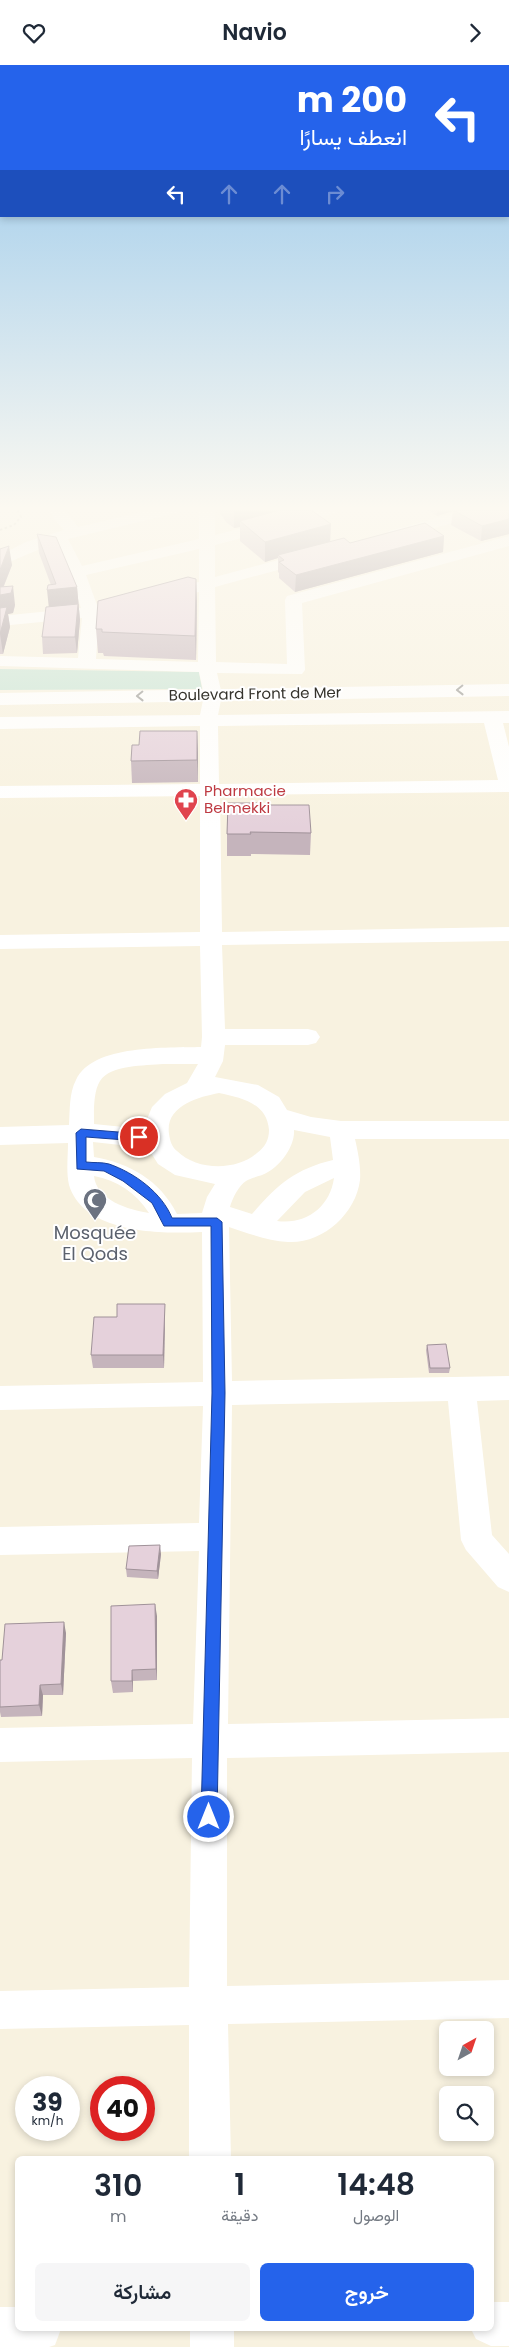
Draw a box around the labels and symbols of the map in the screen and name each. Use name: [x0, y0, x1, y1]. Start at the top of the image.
street label: Boulevard Front de Mer: [168, 681, 342, 706]
one-way arrow: [456, 685, 464, 696]
one-way arrow: [136, 691, 144, 701]
place label: Pharmacie Belmekki: [204, 780, 286, 818]
pharmacy icon: Pharmacie Belmekki: [173, 787, 199, 821]
pin: [118, 1116, 160, 1158]
mosque icon: Mosquée El Qods: [82, 1187, 108, 1221]
place label: Mosquée El Qods: [54, 1220, 136, 1266]
position arrow: [182, 1790, 234, 1842]
north arrow: [439, 2021, 494, 2076]
speed limit sign: 40: [90, 2076, 155, 2141]

